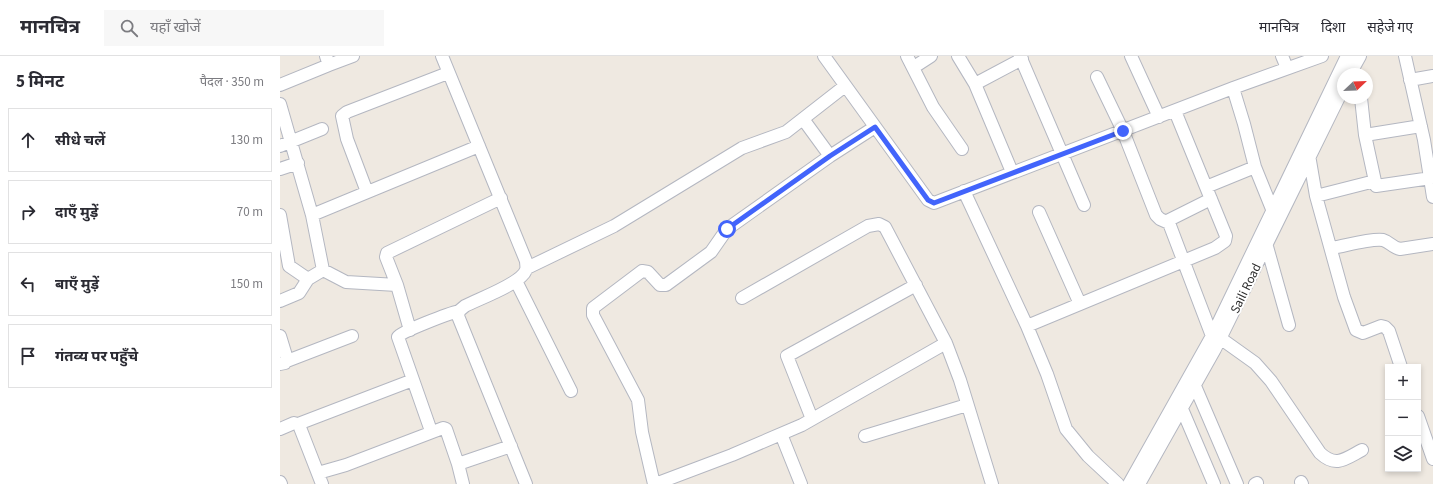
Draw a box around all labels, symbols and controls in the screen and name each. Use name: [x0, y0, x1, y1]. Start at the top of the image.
search box: [104, 10, 384, 46]
text: मानचित्र: [20, 14, 80, 41]
icon: search: [118, 17, 140, 39]
text: यहाँ खोजें: [150, 17, 201, 38]
text: मानचित्र: [1259, 18, 1299, 38]
text: दिशा: [1321, 18, 1345, 38]
text: सहेजे गए: [1367, 18, 1413, 38]
north arrow: [1337, 68, 1373, 104]
text: 5 मिनट: [16, 70, 64, 94]
text: पैदल · 350 m: [200, 73, 264, 91]
route end: [1114, 122, 1132, 140]
icon: ahead: [17, 129, 39, 151]
text: सीधे चलें: [55, 130, 105, 151]
text: 130 m: [230, 131, 263, 149]
icon: right: [17, 201, 39, 223]
text: दाएँ मुड़ें: [55, 202, 98, 223]
text: 70 m: [237, 203, 263, 221]
route start: [718, 220, 736, 238]
street label: Saili Road: [1226, 260, 1266, 317]
icon: left: [17, 273, 39, 295]
text: बाएँ मुड़ें: [55, 274, 99, 295]
text: 150 m: [230, 275, 263, 293]
icon: arrive: [17, 345, 39, 367]
text: गंतव्य पर पहुँचे: [55, 346, 138, 367]
map controls: [1385, 364, 1421, 472]
button: +: [1385, 364, 1421, 400]
button: −: [1385, 400, 1421, 436]
button: layers: [1385, 436, 1421, 472]

